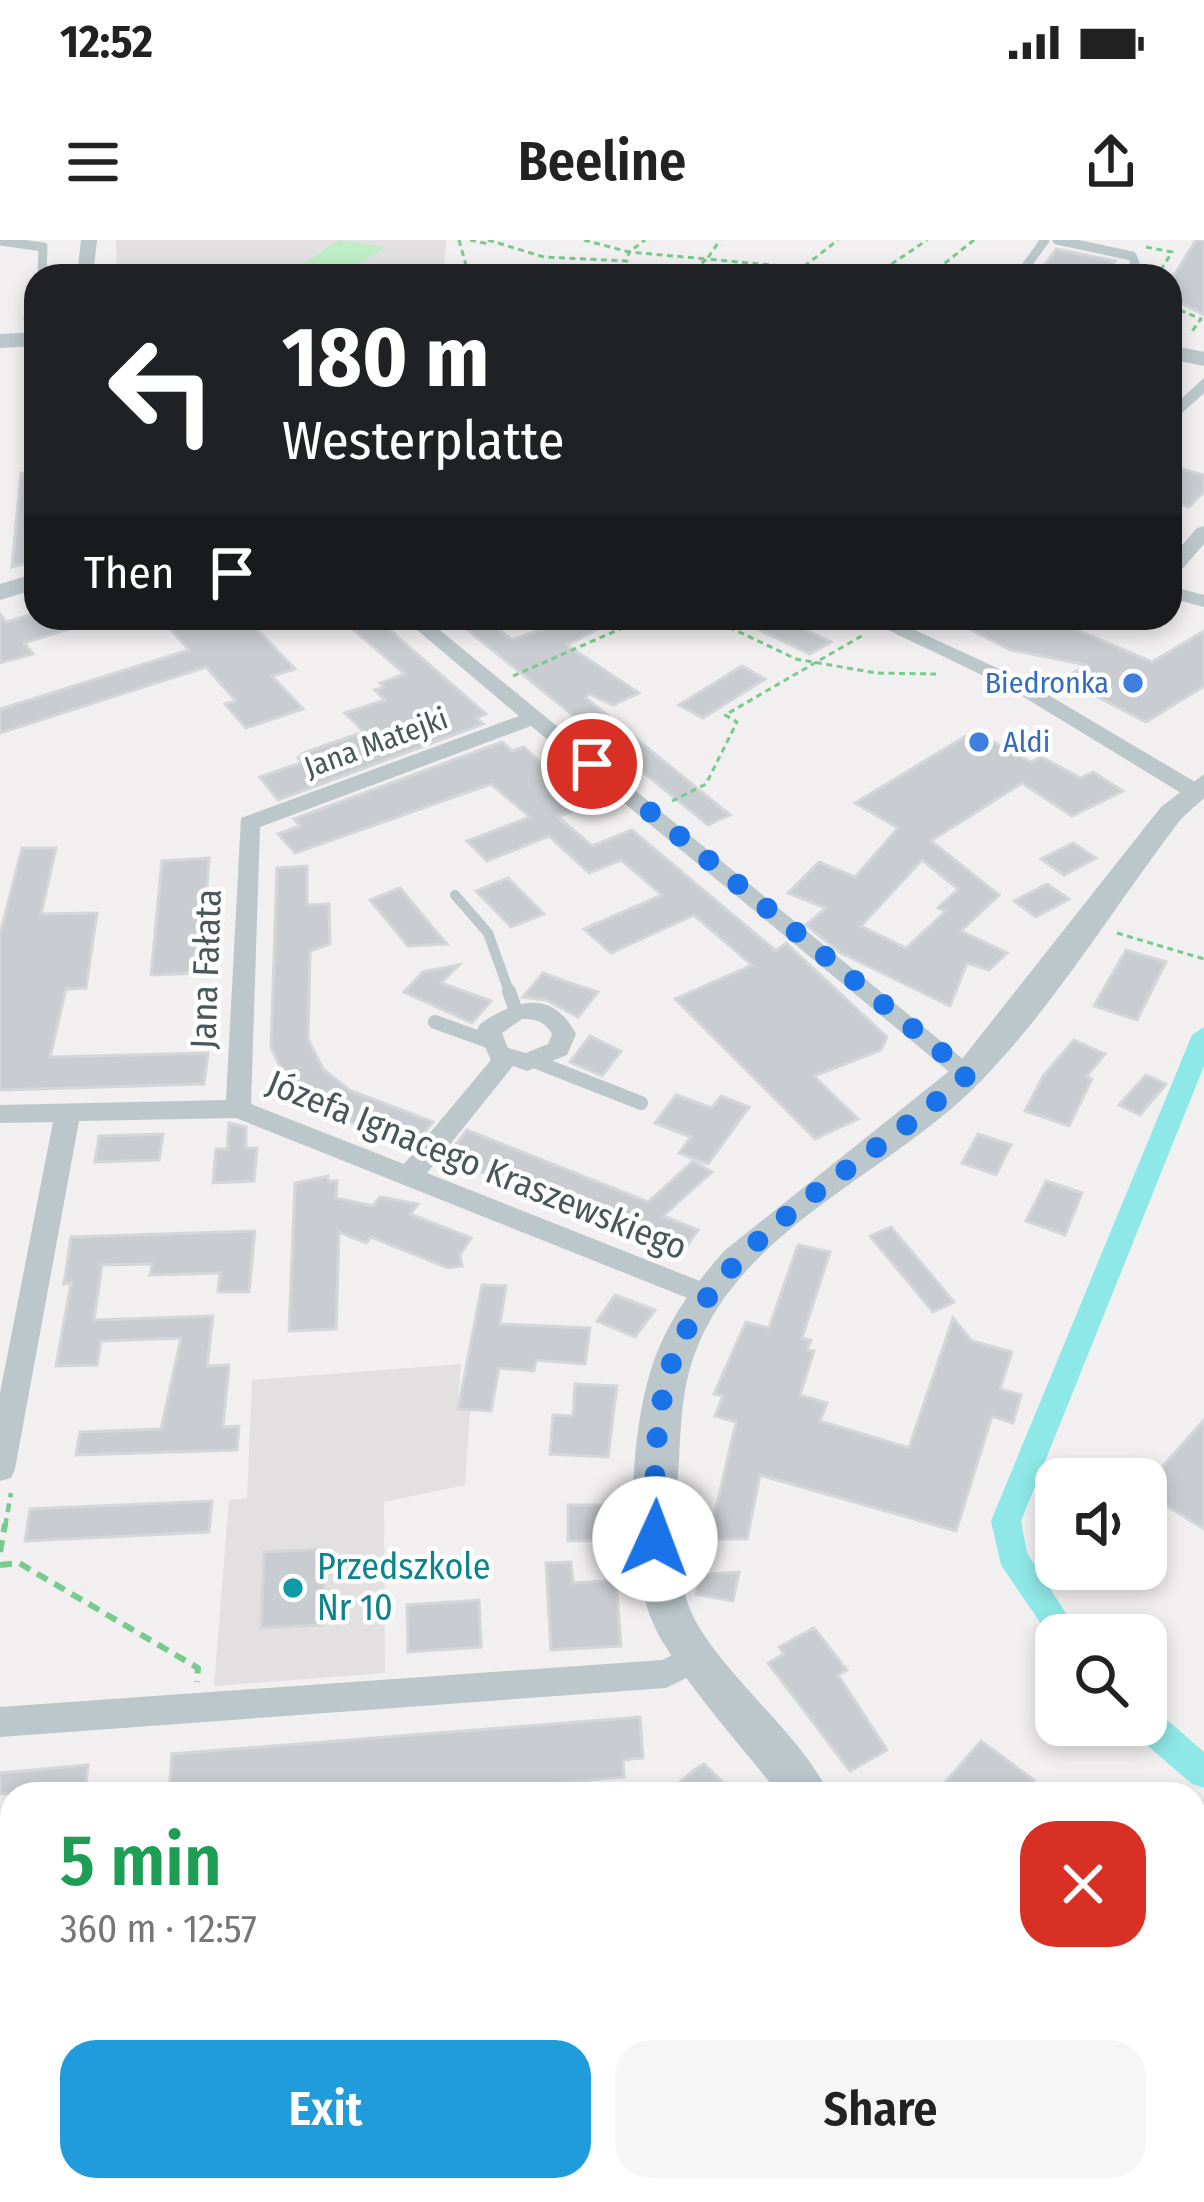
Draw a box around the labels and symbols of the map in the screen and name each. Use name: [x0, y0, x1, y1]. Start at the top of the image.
place label: Biedronka: [985, 665, 1109, 701]
marker: Biedronka: [1120, 670, 1146, 696]
street label: Jana Matejki: [299, 700, 453, 786]
pin: [541, 713, 643, 815]
place label: Aldi: [1003, 724, 1050, 760]
marker: Aldi: [966, 729, 992, 755]
street label: Jana Fałata: [181, 888, 231, 1050]
street label: Józefa Ignacego Kraszewskiego: [261, 1061, 693, 1269]
position arrow: [592, 1476, 718, 1602]
place label: Przedszkole Nr 10: [317, 1545, 490, 1630]
marker: Przedszkole Nr 10: [280, 1575, 306, 1601]

